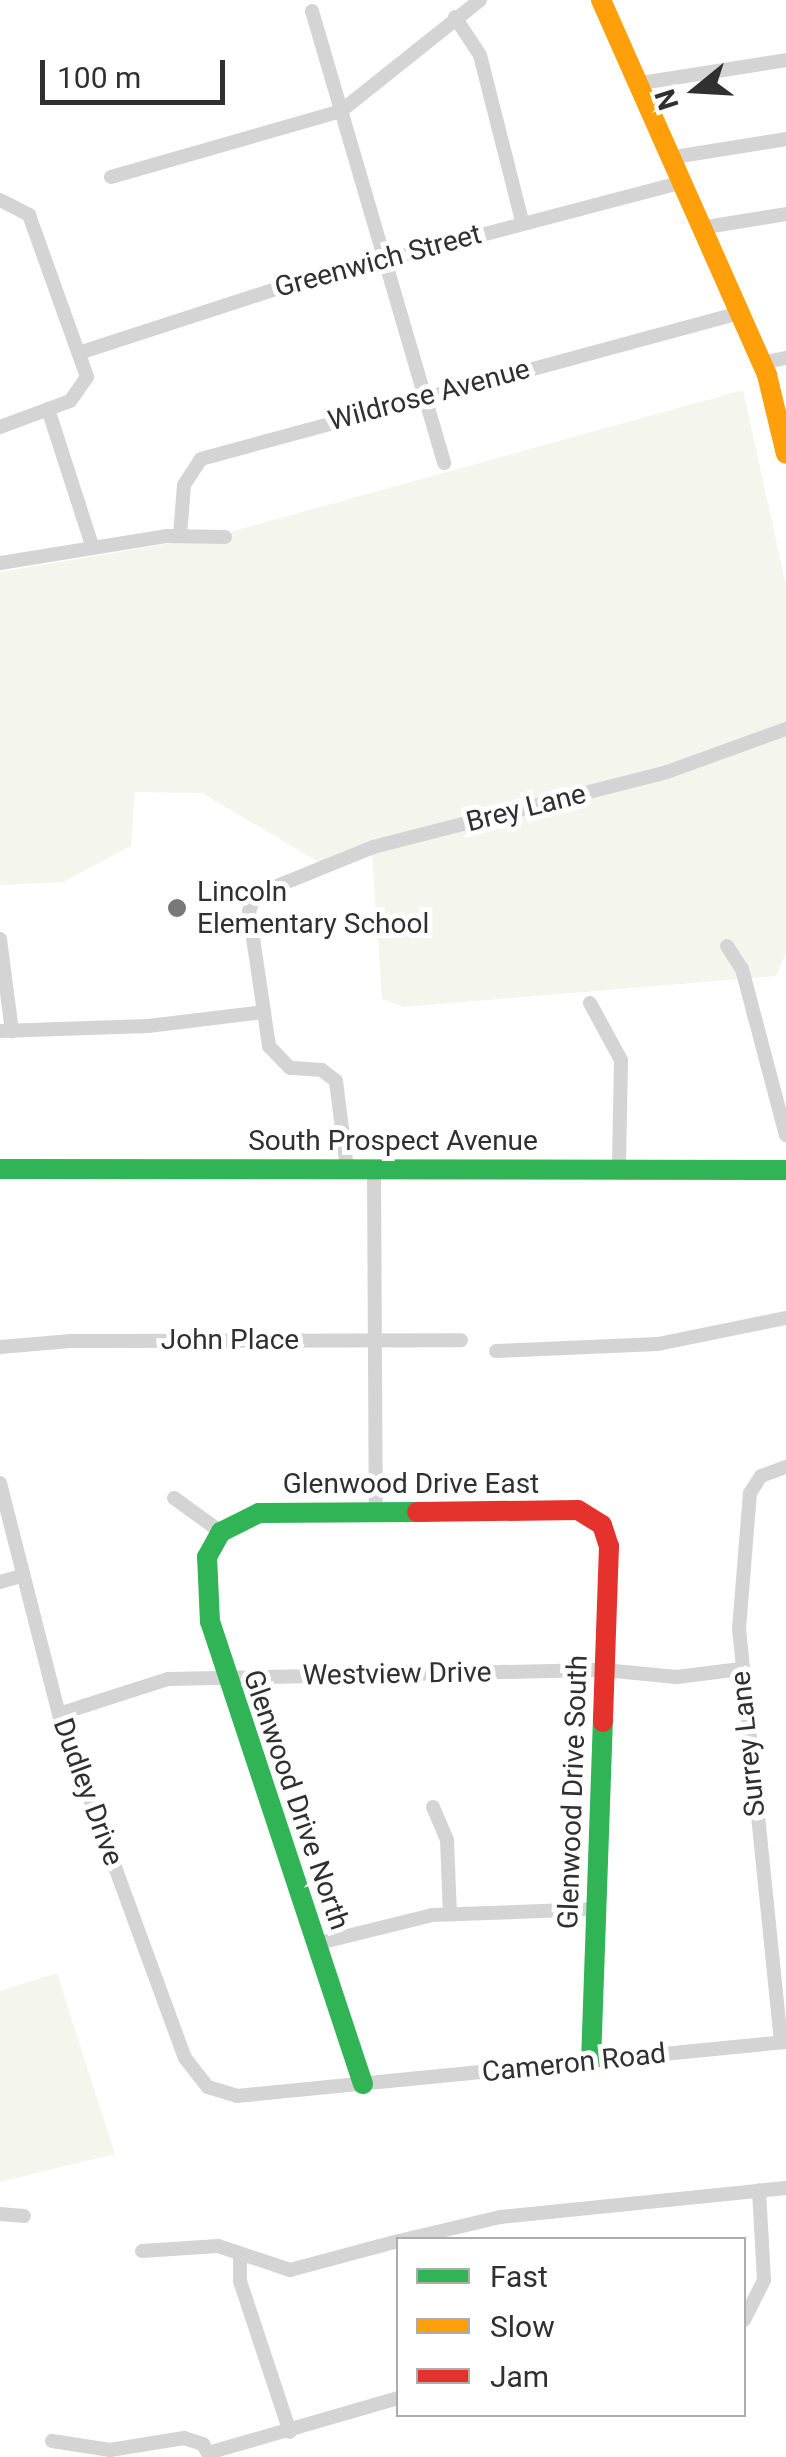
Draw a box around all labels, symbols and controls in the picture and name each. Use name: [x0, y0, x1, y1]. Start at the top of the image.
scale bar: [45, 40, 230, 102]
north arrow: [646, 40, 746, 140]
text: 100 m: [57, 60, 141, 95]
text: N: [648, 85, 686, 114]
street label: Greenwich Street: [271, 217, 485, 305]
street label: Wildrose Avenue: [325, 352, 533, 438]
street label: Brey Lane: [463, 777, 589, 839]
place label: Lincoln Elementary School: [197, 875, 429, 941]
marker: Lincoln Elementary School: [166, 897, 188, 919]
street label: South Prospect Avenue: [248, 1124, 538, 1158]
street label: John Place: [161, 1323, 299, 1357]
street label: Glenwood Drive East: [283, 1467, 539, 1501]
street label: Glenwood Drive South: [551, 1654, 595, 1930]
street label: Westview Drive: [302, 1656, 492, 1692]
street label: Glenwood Drive North: [236, 1666, 356, 1934]
street label: Surrey Lane: [724, 1670, 772, 1818]
street label: Dudley Drive: [46, 1714, 130, 1870]
street label: Cameron Road: [480, 2037, 668, 2089]
legend: [396, 2237, 746, 2417]
text: Fast: [490, 2259, 548, 2294]
text: Slow: [490, 2309, 555, 2344]
text: Jam: [490, 2359, 549, 2394]

